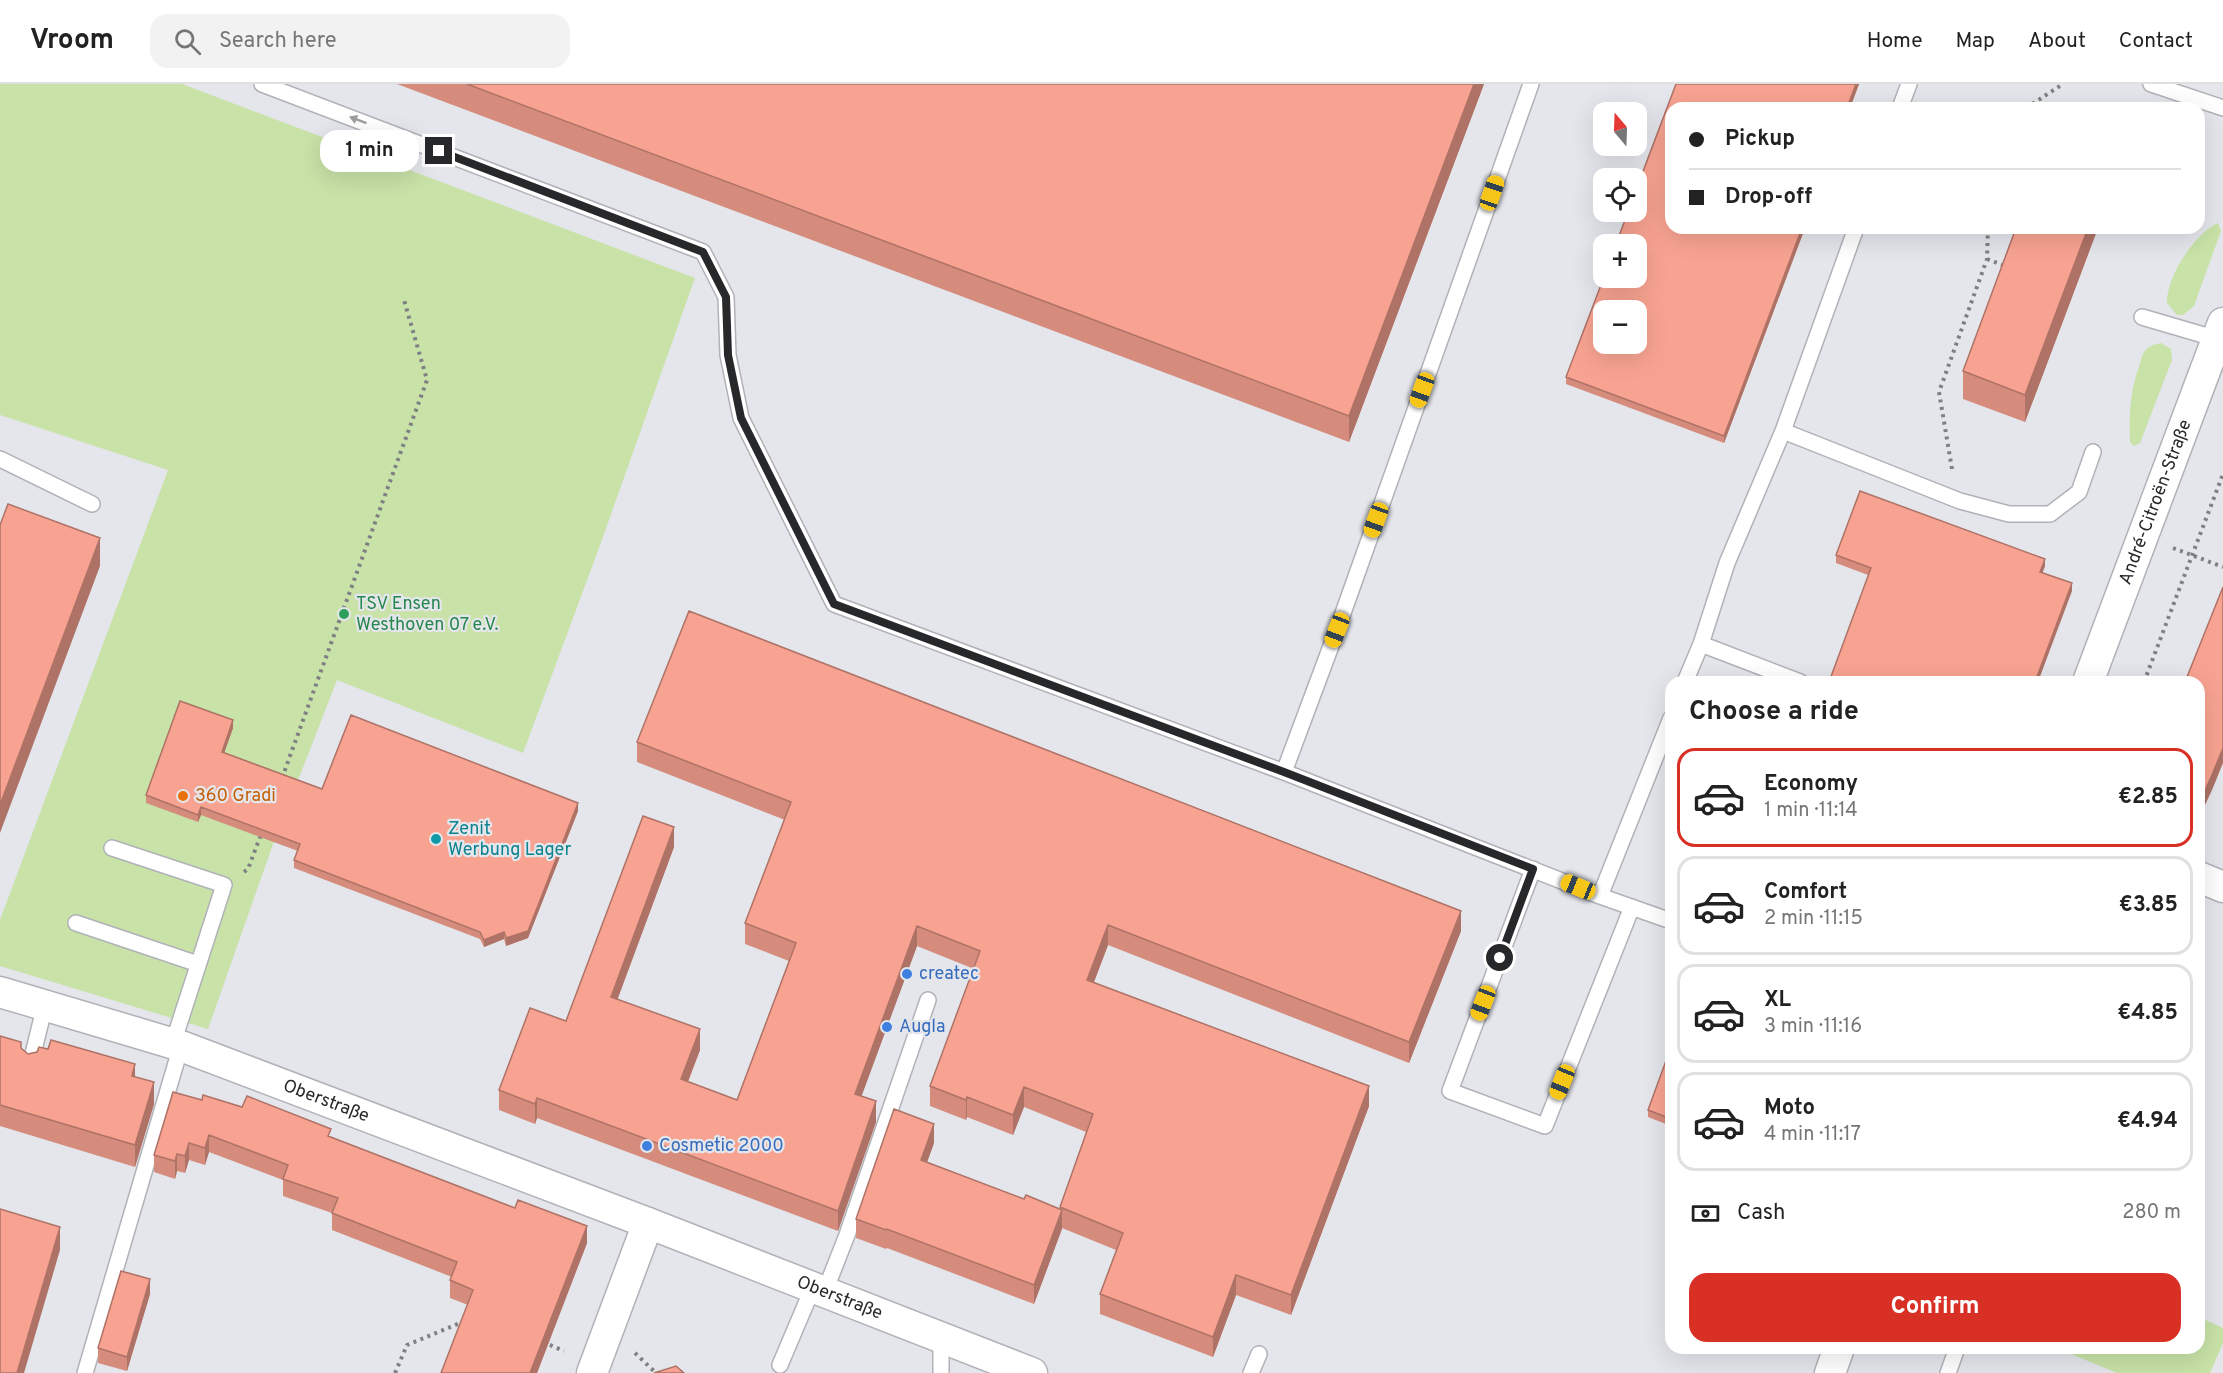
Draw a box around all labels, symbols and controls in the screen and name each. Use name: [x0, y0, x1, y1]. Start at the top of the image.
search box: [150, 14, 570, 68]
text: Vroom: [30, 23, 114, 59]
icon: search: [171, 25, 204, 58]
text: Search here: [219, 28, 337, 55]
text: Home: [1867, 28, 1923, 55]
text: Map: [1956, 28, 1995, 55]
text: About: [2028, 28, 2086, 55]
text: Contact: [2119, 28, 2193, 55]
north arrow: [1593, 102, 1647, 156]
map controls: [1593, 102, 1647, 354]
one-way arrow: [349, 115, 367, 125]
text: Pickup: [1725, 126, 1795, 153]
callout: 1 min: [319, 130, 418, 172]
route end: [425, 137, 452, 164]
text: 1 min: [345, 138, 394, 164]
button: locate: [1593, 168, 1647, 222]
car: [1478, 173, 1506, 213]
text: Drop-off: [1725, 184, 1812, 211]
button: +: [1593, 234, 1647, 288]
button: −: [1593, 300, 1647, 354]
car: [1407, 370, 1437, 410]
street label: André-Citroën-Straße: [2114, 416, 2197, 588]
car: [1361, 500, 1391, 540]
place label: TSV Ensen Westhoven 07 e.V.: [356, 593, 499, 637]
marker: TSV Ensen Westhoven 07 e.V.: [337, 607, 351, 621]
car: [1322, 610, 1352, 650]
text: Choose a ride: [1689, 695, 1859, 729]
icon: car: [1692, 771, 1746, 825]
text: Economy: [1764, 771, 1858, 798]
text: €2.85: [2118, 784, 2178, 811]
place label: 360 Gradi: [195, 785, 276, 808]
marker: 360 Gradi: [176, 789, 190, 803]
text: 1 min · 11:14: [1764, 798, 1858, 824]
place label: Zenit Werbung Lager: [448, 818, 571, 862]
marker: Zenit Werbung Lager: [429, 832, 443, 846]
car: [1558, 872, 1598, 902]
icon: car: [1692, 879, 1746, 933]
text: Comfort: [1764, 879, 1847, 906]
text: €3.85: [2119, 892, 2178, 919]
text: 2 min · 11:15: [1764, 906, 1863, 932]
route start: [1486, 944, 1513, 971]
place label: createc: [919, 963, 979, 986]
marker: createc: [900, 967, 914, 981]
car: [1468, 983, 1498, 1023]
icon: car: [1692, 987, 1746, 1041]
text: XL: [1764, 987, 1791, 1014]
text: €4.85: [2117, 1000, 2178, 1027]
text: 3 min · 11:16: [1764, 1014, 1862, 1040]
place label: Augla: [899, 1016, 946, 1039]
marker: Augla: [880, 1020, 894, 1034]
car: [1547, 1062, 1577, 1102]
street label: Oberstraße: [280, 1074, 372, 1128]
icon: car: [1692, 1095, 1746, 1149]
text: Moto: [1764, 1095, 1815, 1122]
text: €4.94: [2117, 1108, 2178, 1135]
text: 4 min · 11:17: [1764, 1122, 1861, 1148]
place label: Cosmetic 2000: [659, 1135, 784, 1158]
marker: Cosmetic 2000: [640, 1139, 654, 1153]
icon: cash: [1689, 1197, 1722, 1230]
text: Cash: [1737, 1200, 1786, 1227]
text: 280 m: [2122, 1200, 2181, 1226]
street label: Oberstraße: [793, 1271, 886, 1325]
button: Confirm: [1689, 1273, 2181, 1342]

